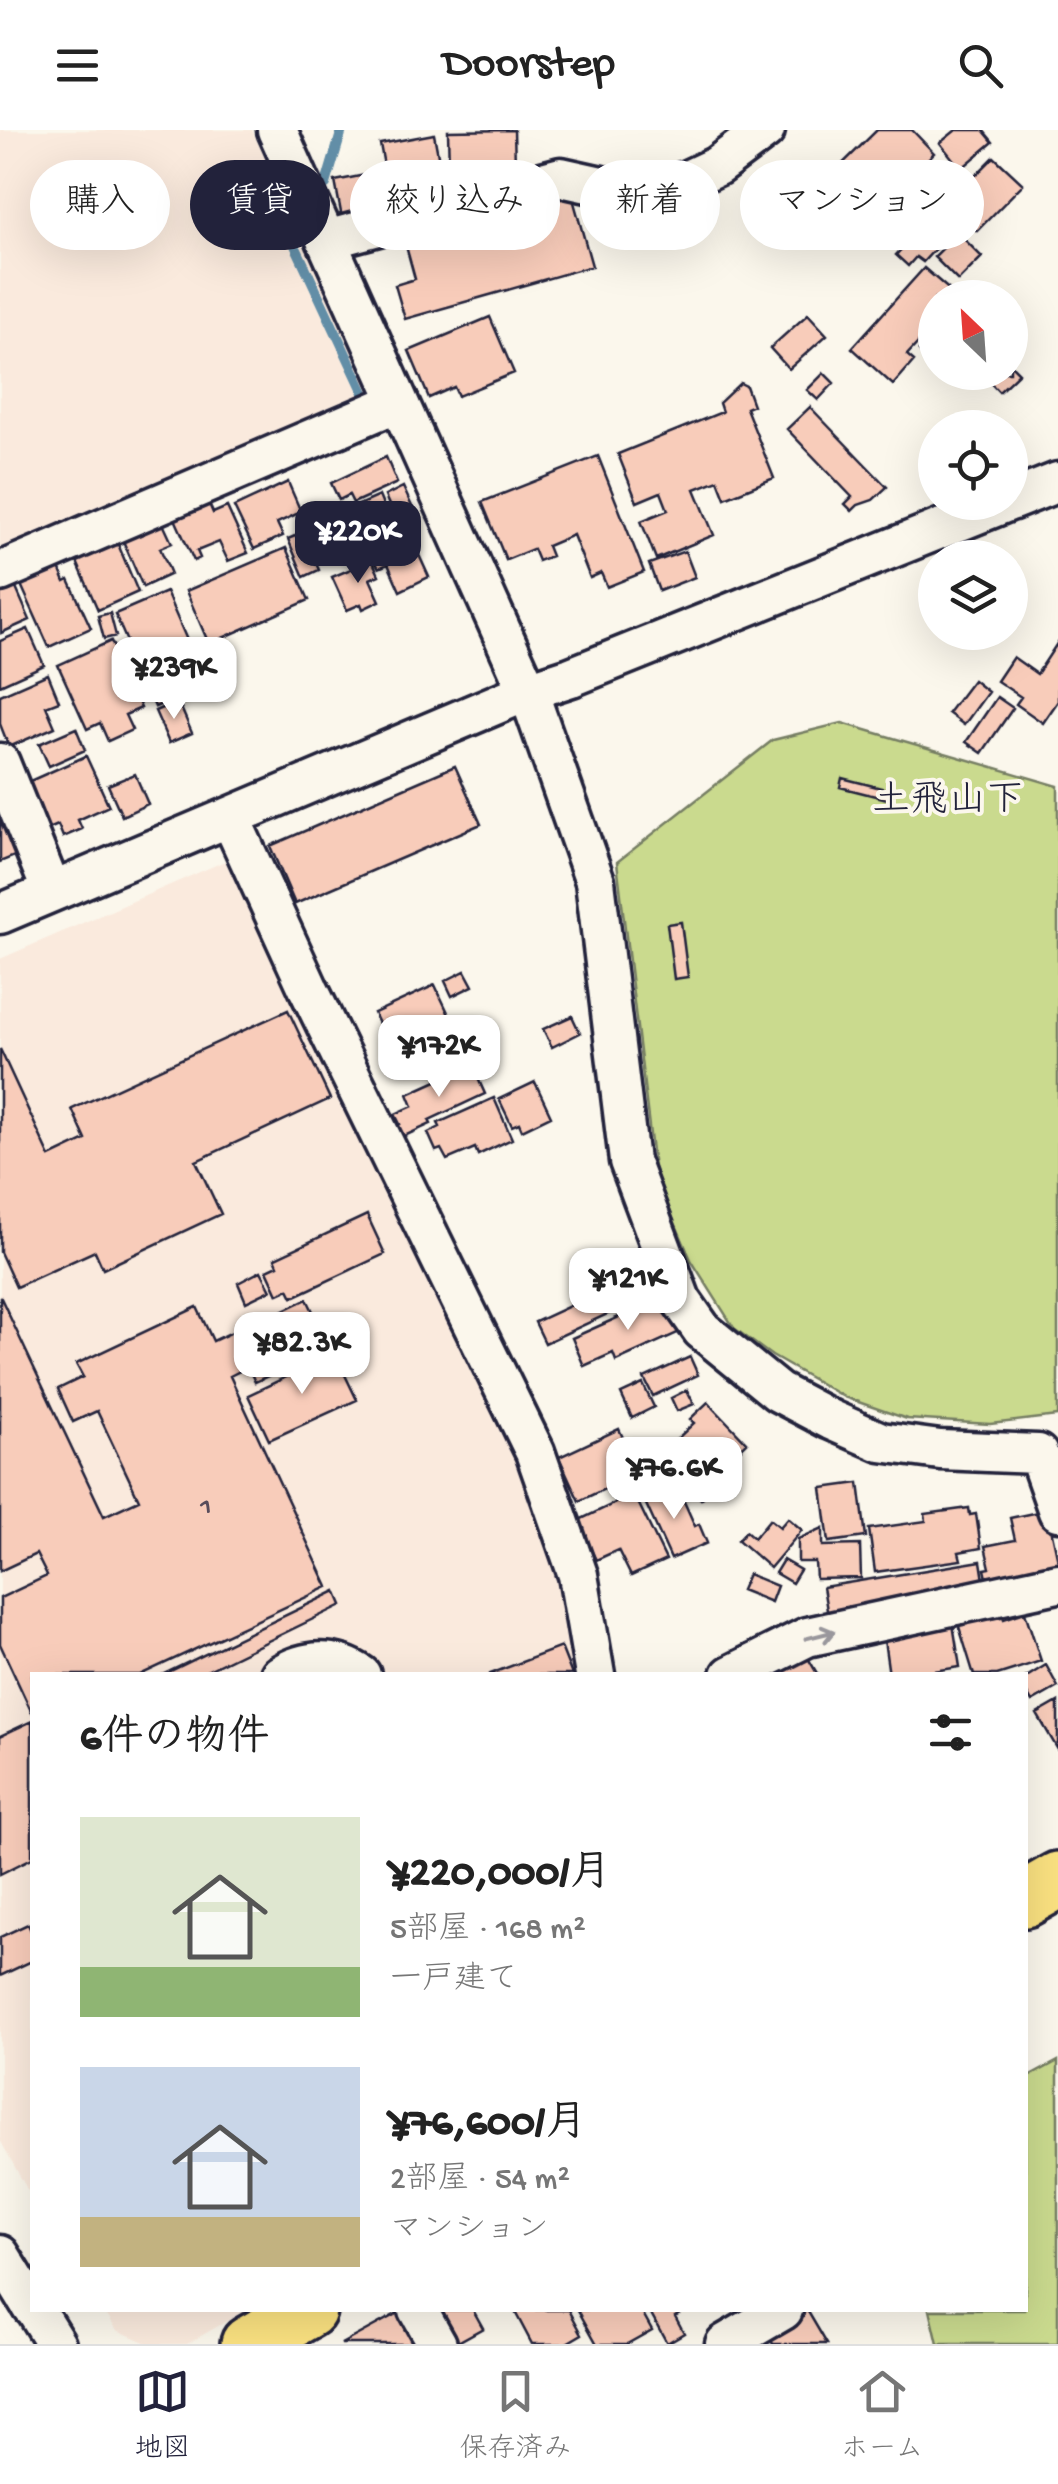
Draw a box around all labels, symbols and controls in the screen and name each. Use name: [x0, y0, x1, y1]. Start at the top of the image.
icon: menu: [50, 38, 105, 93]
icon: search: [953, 38, 1008, 93]
text: Doorstep: [443, 39, 615, 92]
chip: 購入: [30, 160, 170, 250]
chip: 賃貸: [190, 160, 330, 250]
chip: 絞り込み: [350, 160, 560, 250]
chip: 新着: [580, 160, 720, 250]
chip: マンション: [740, 160, 984, 250]
north arrow: [918, 280, 1028, 390]
map controls: [918, 280, 1028, 650]
button: locate: [918, 410, 1028, 520]
pin: ¥220K: [288, 501, 428, 586]
text: ¥220K: [317, 514, 399, 552]
button: layers: [918, 540, 1028, 650]
pin: ¥239K: [104, 637, 244, 722]
text: ¥239K: [134, 650, 214, 688]
district label: 土飛山下: [872, 781, 1024, 825]
pin: ¥172K: [369, 1015, 509, 1100]
text: ¥172K: [400, 1028, 478, 1066]
pin: ¥121K: [558, 1248, 698, 1333]
text: ¥121K: [591, 1261, 665, 1299]
pin: ¥82.3K: [221, 1312, 383, 1397]
text: ¥82.3K: [256, 1325, 348, 1363]
pin: ¥76.6K: [593, 1437, 755, 1522]
text: ¥76.6K: [628, 1450, 720, 1488]
house number: 1: [199, 1492, 212, 1525]
one-way arrow: [803, 1625, 835, 1643]
icon: filters: [923, 1705, 978, 1760]
text: 6件の物件: [80, 1716, 269, 1765]
text: ¥220,000/月: [390, 1851, 611, 1900]
icon: home: [160, 1857, 280, 1977]
text: 5部屋 · 168 m²: [390, 1912, 586, 1950]
text: 一戸建て: [390, 1962, 518, 2000]
text: ¥76,600/月: [390, 2101, 587, 2150]
icon: home: [160, 2107, 280, 2227]
text: 2部屋 · 54 m²: [390, 2162, 570, 2200]
text: マンション: [390, 2212, 549, 2250]
tab: 地図: [135, 2364, 191, 2467]
tab: 保存済み: [460, 2364, 572, 2467]
tab: ホーム: [841, 2364, 923, 2467]

